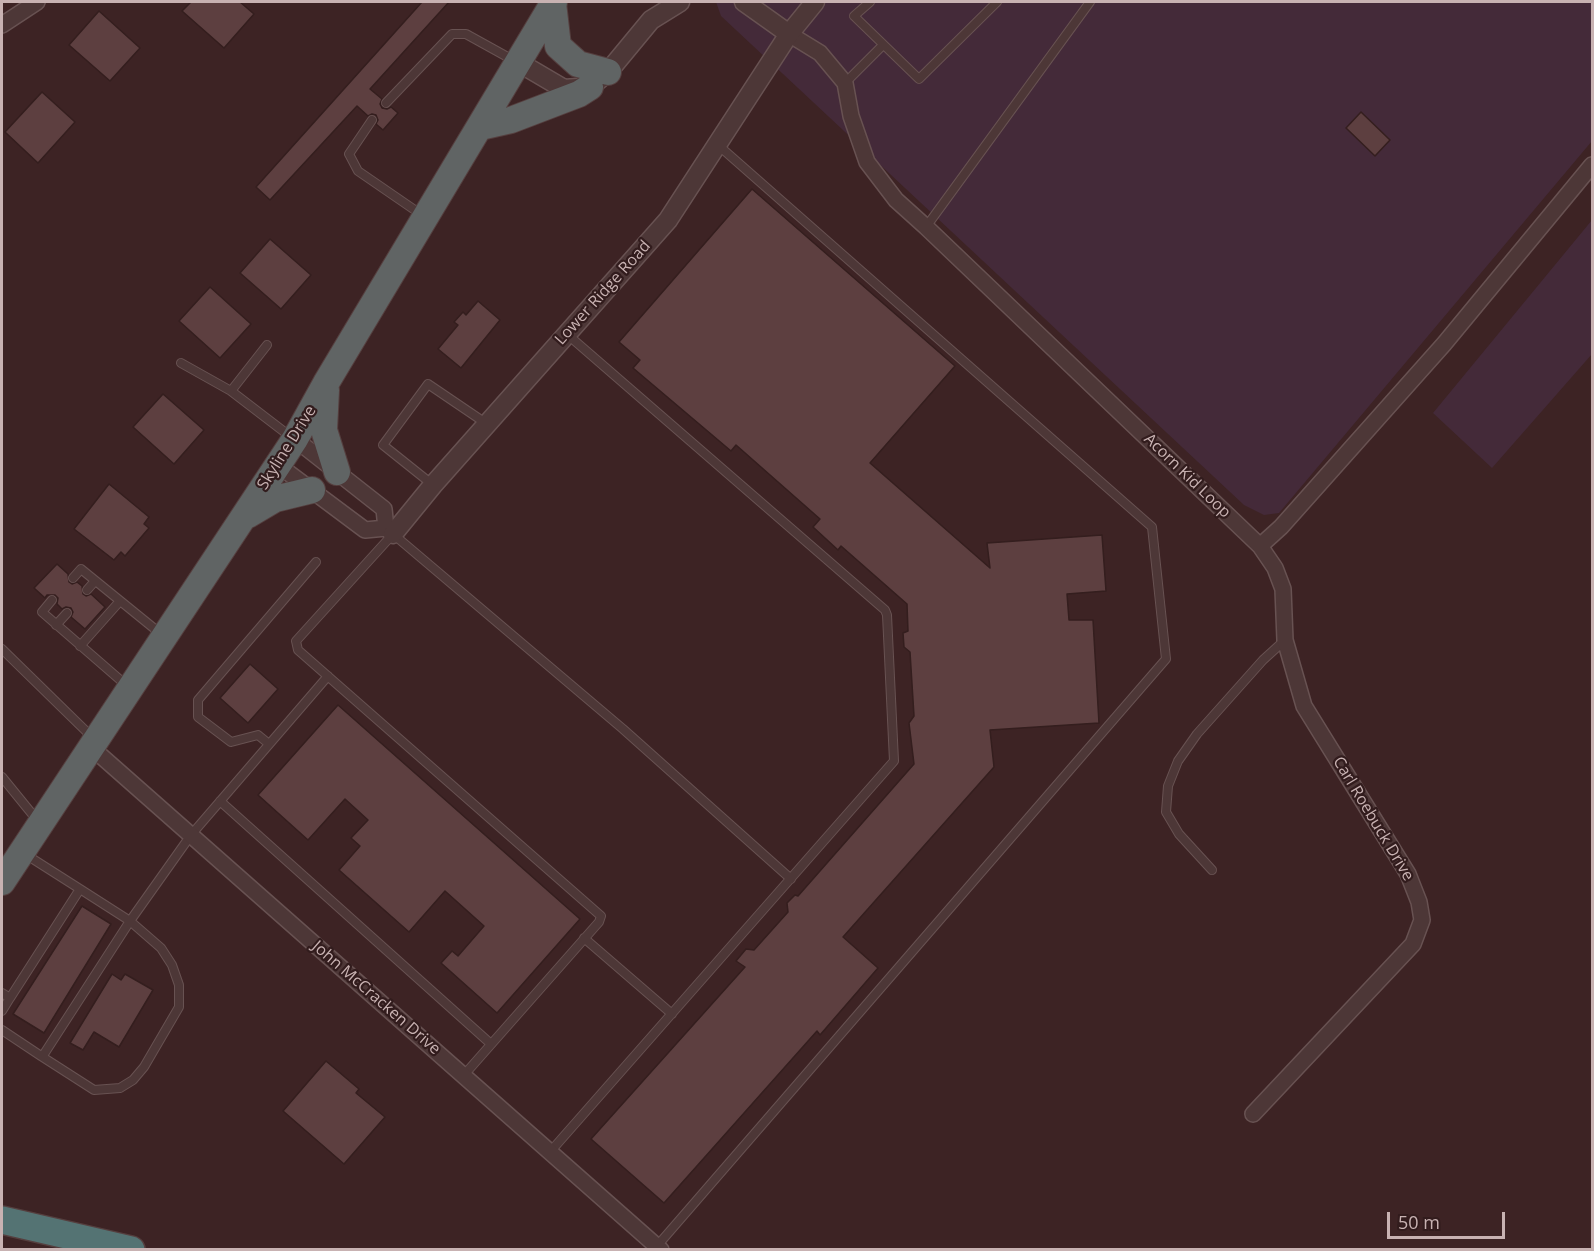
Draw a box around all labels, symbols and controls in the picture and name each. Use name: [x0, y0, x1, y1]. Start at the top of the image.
street label: Lower Ridge Road: [551, 237, 655, 349]
street label: Skyline Drive: [254, 402, 320, 494]
street label: Acorn Kid Loop: [1140, 430, 1234, 522]
street label: Carl Roebuck Drive: [1328, 754, 1418, 884]
street label: John McCracken Drive: [308, 937, 444, 1059]
scale bar: [1390, 1200, 1508, 1238]
text: 50 m: [1398, 1210, 1440, 1234]

